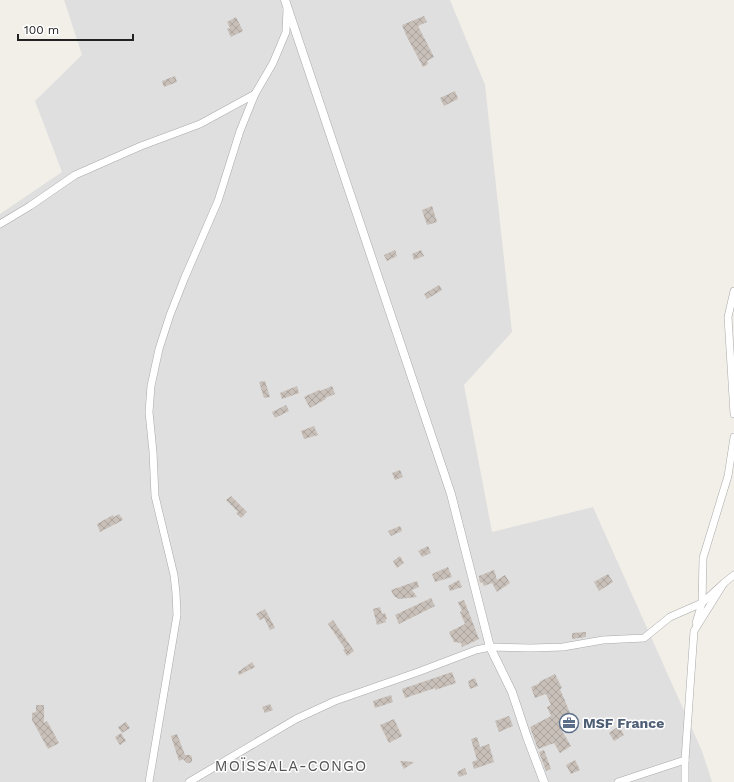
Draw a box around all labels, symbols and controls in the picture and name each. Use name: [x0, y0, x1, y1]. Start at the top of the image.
scale bar: [18, 16, 133, 42]
text: 100 m: [24, 23, 59, 37]
office icon: MSF France: [558, 712, 580, 734]
place label: MSF France: [583, 715, 664, 731]
district label: MOÏSSALA-CONGO: [215, 757, 367, 775]

